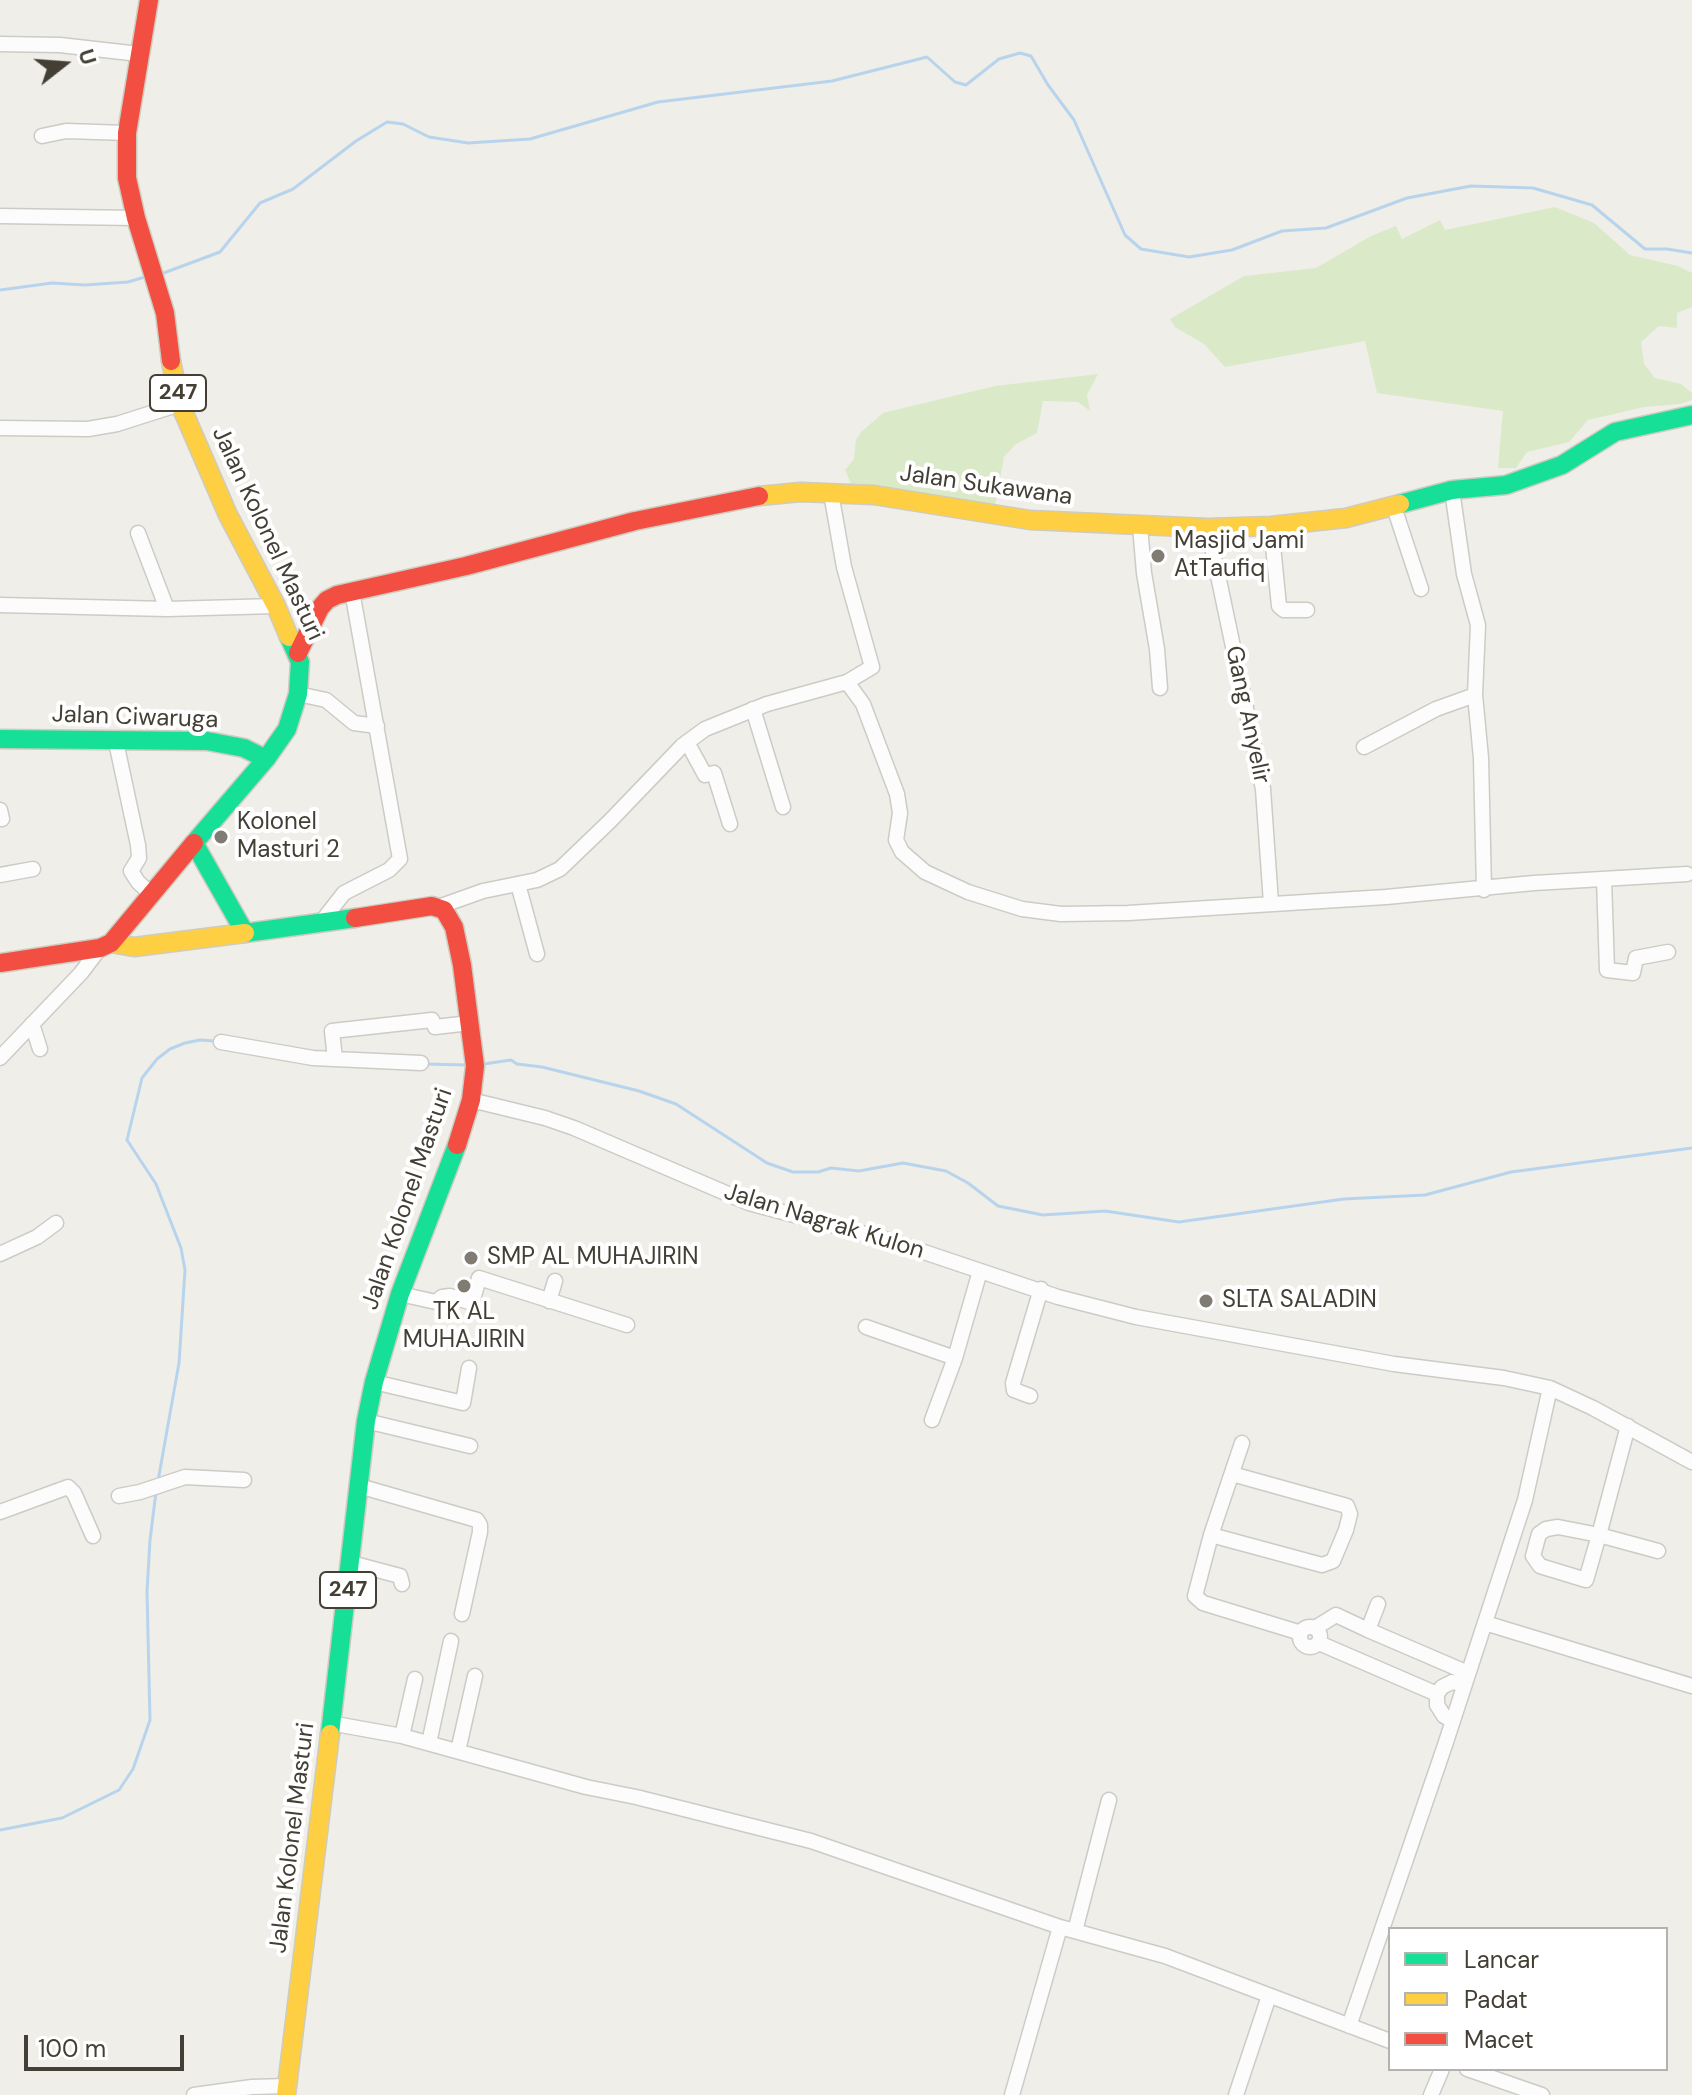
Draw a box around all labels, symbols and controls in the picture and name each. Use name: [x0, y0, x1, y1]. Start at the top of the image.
north arrow: [24, 24, 104, 104]
text: U: [71, 45, 103, 68]
road number: 247: [150, 375, 206, 411]
street label: Jalan Kolonel Masturi: [205, 423, 329, 645]
street label: Jalan Sukawana: [898, 460, 1074, 512]
place label: Masjid Jami AtTaufiq: [1174, 528, 1305, 584]
marker: Masjid Jami AtTaufiq: [1149, 547, 1167, 565]
street label: Gang Anyelir: [1218, 644, 1276, 786]
street label: Jalan Ciwaruga: [51, 701, 219, 735]
place label: Kolonel Masturi 2: [237, 809, 340, 865]
marker: Kolonel Masturi 2: [212, 828, 230, 846]
street label: Jalan Kolonel Masturi: [357, 1084, 459, 1314]
street label: Jalan Nagrak Kulon: [720, 1178, 928, 1266]
place label: SMP AL MUHAJIRIN: [487, 1244, 699, 1272]
marker: SMP AL MUHAJIRIN: [462, 1249, 480, 1267]
marker: TK AL MUHAJIRIN: [455, 1277, 473, 1295]
place label: SLTA SALADIN: [1222, 1287, 1377, 1315]
marker: SLTA SALADIN: [1197, 1292, 1215, 1310]
place label: TK AL MUHAJIRIN: [403, 1299, 525, 1355]
road number: 247: [320, 1572, 376, 1608]
street label: Jalan Kolonel Masturi: [265, 1721, 321, 1955]
legend: [1388, 1927, 1668, 2071]
text: Lancar: [1464, 1944, 1539, 1975]
text: Padat: [1464, 1984, 1528, 2015]
scale bar: [28, 2019, 188, 2069]
text: Macet: [1464, 2024, 1534, 2055]
text: 100 m: [38, 2033, 106, 2064]

